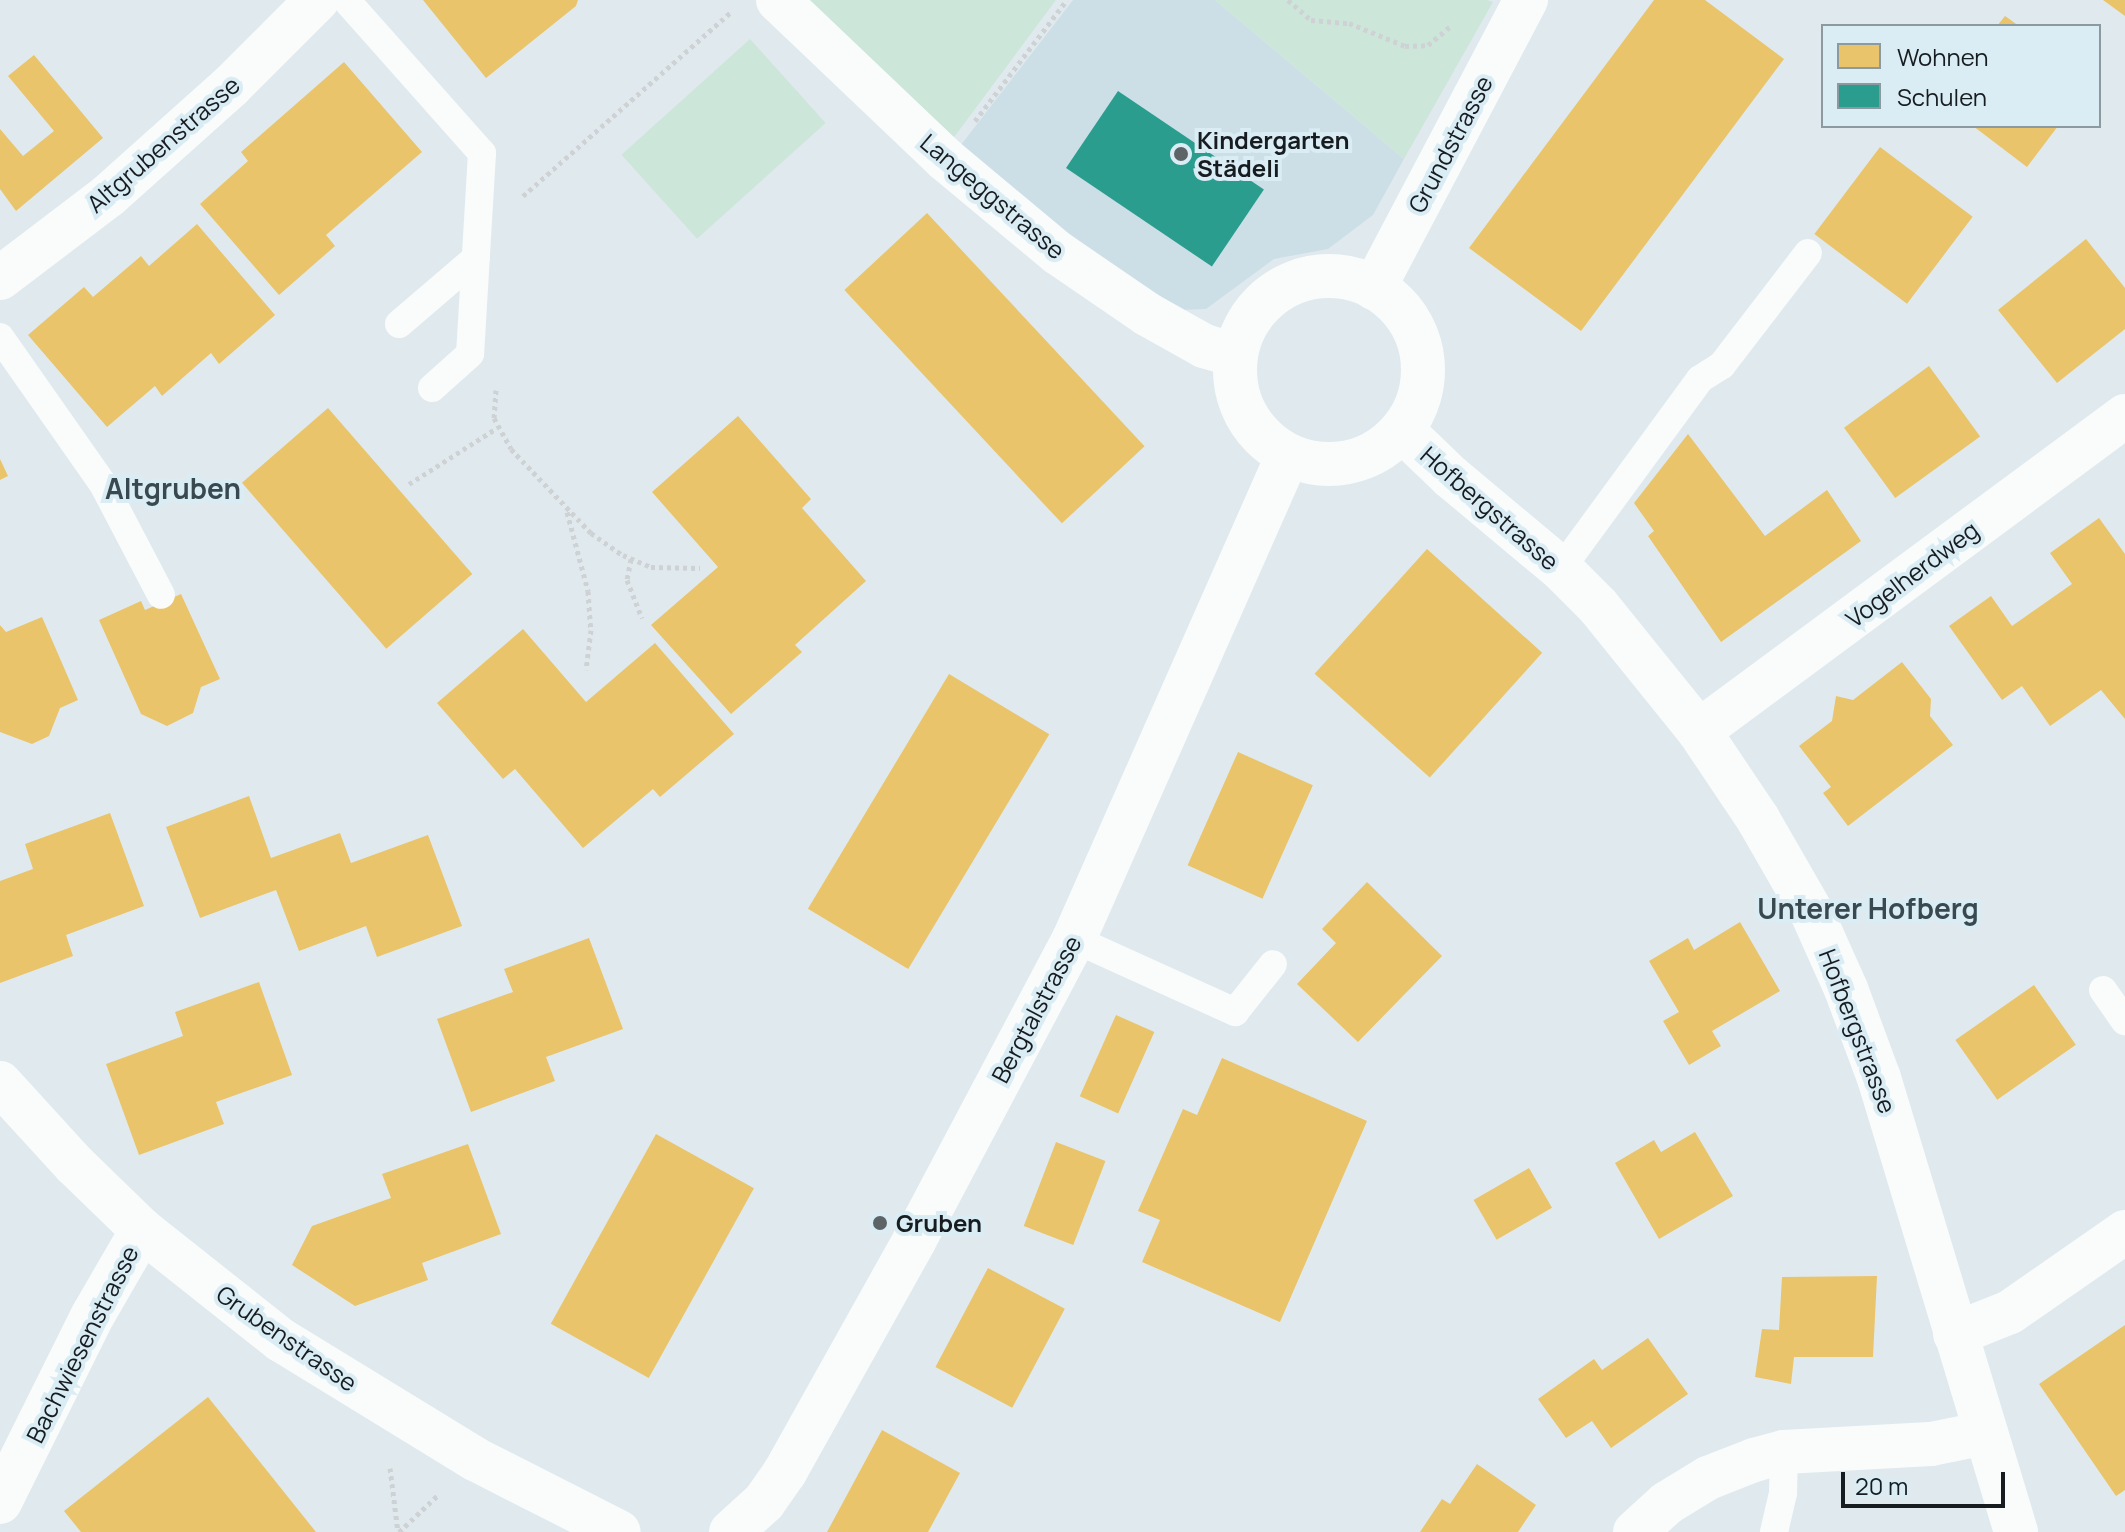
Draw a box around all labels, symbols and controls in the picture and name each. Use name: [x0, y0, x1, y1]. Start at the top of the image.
legend: [1821, 24, 2101, 128]
text: Wohnen: [1897, 40, 1989, 73]
street label: Altgrubenstrasse: [81, 70, 245, 218]
street label: Grundstrasse: [1402, 71, 1498, 217]
text: Schulen: [1897, 80, 1987, 113]
place label: Kindergarten Städeli: [1197, 126, 1349, 182]
street label: Langeggstrasse: [915, 127, 1071, 265]
marker: Kindergarten Städeli: [1172, 145, 1190, 163]
street label: Hofbergstrasse: [1415, 440, 1565, 576]
district label: Altgruben: [105, 471, 241, 505]
street label: Vogelherdweg: [1840, 515, 1984, 633]
district label: Unterer Hofberg: [1757, 891, 1979, 925]
street label: Bergtalstrasse: [985, 930, 1087, 1088]
street label: Hofbergstrasse: [1813, 945, 1903, 1117]
place label: Gruben: [896, 1209, 982, 1237]
marker: Gruben: [871, 1214, 889, 1232]
street label: Bachwiesenstrasse: [20, 1241, 144, 1447]
street label: Grubenstrasse: [211, 1279, 363, 1397]
scale bar: [1845, 1456, 2009, 1506]
text: 20 m: [1855, 1469, 1908, 1502]

